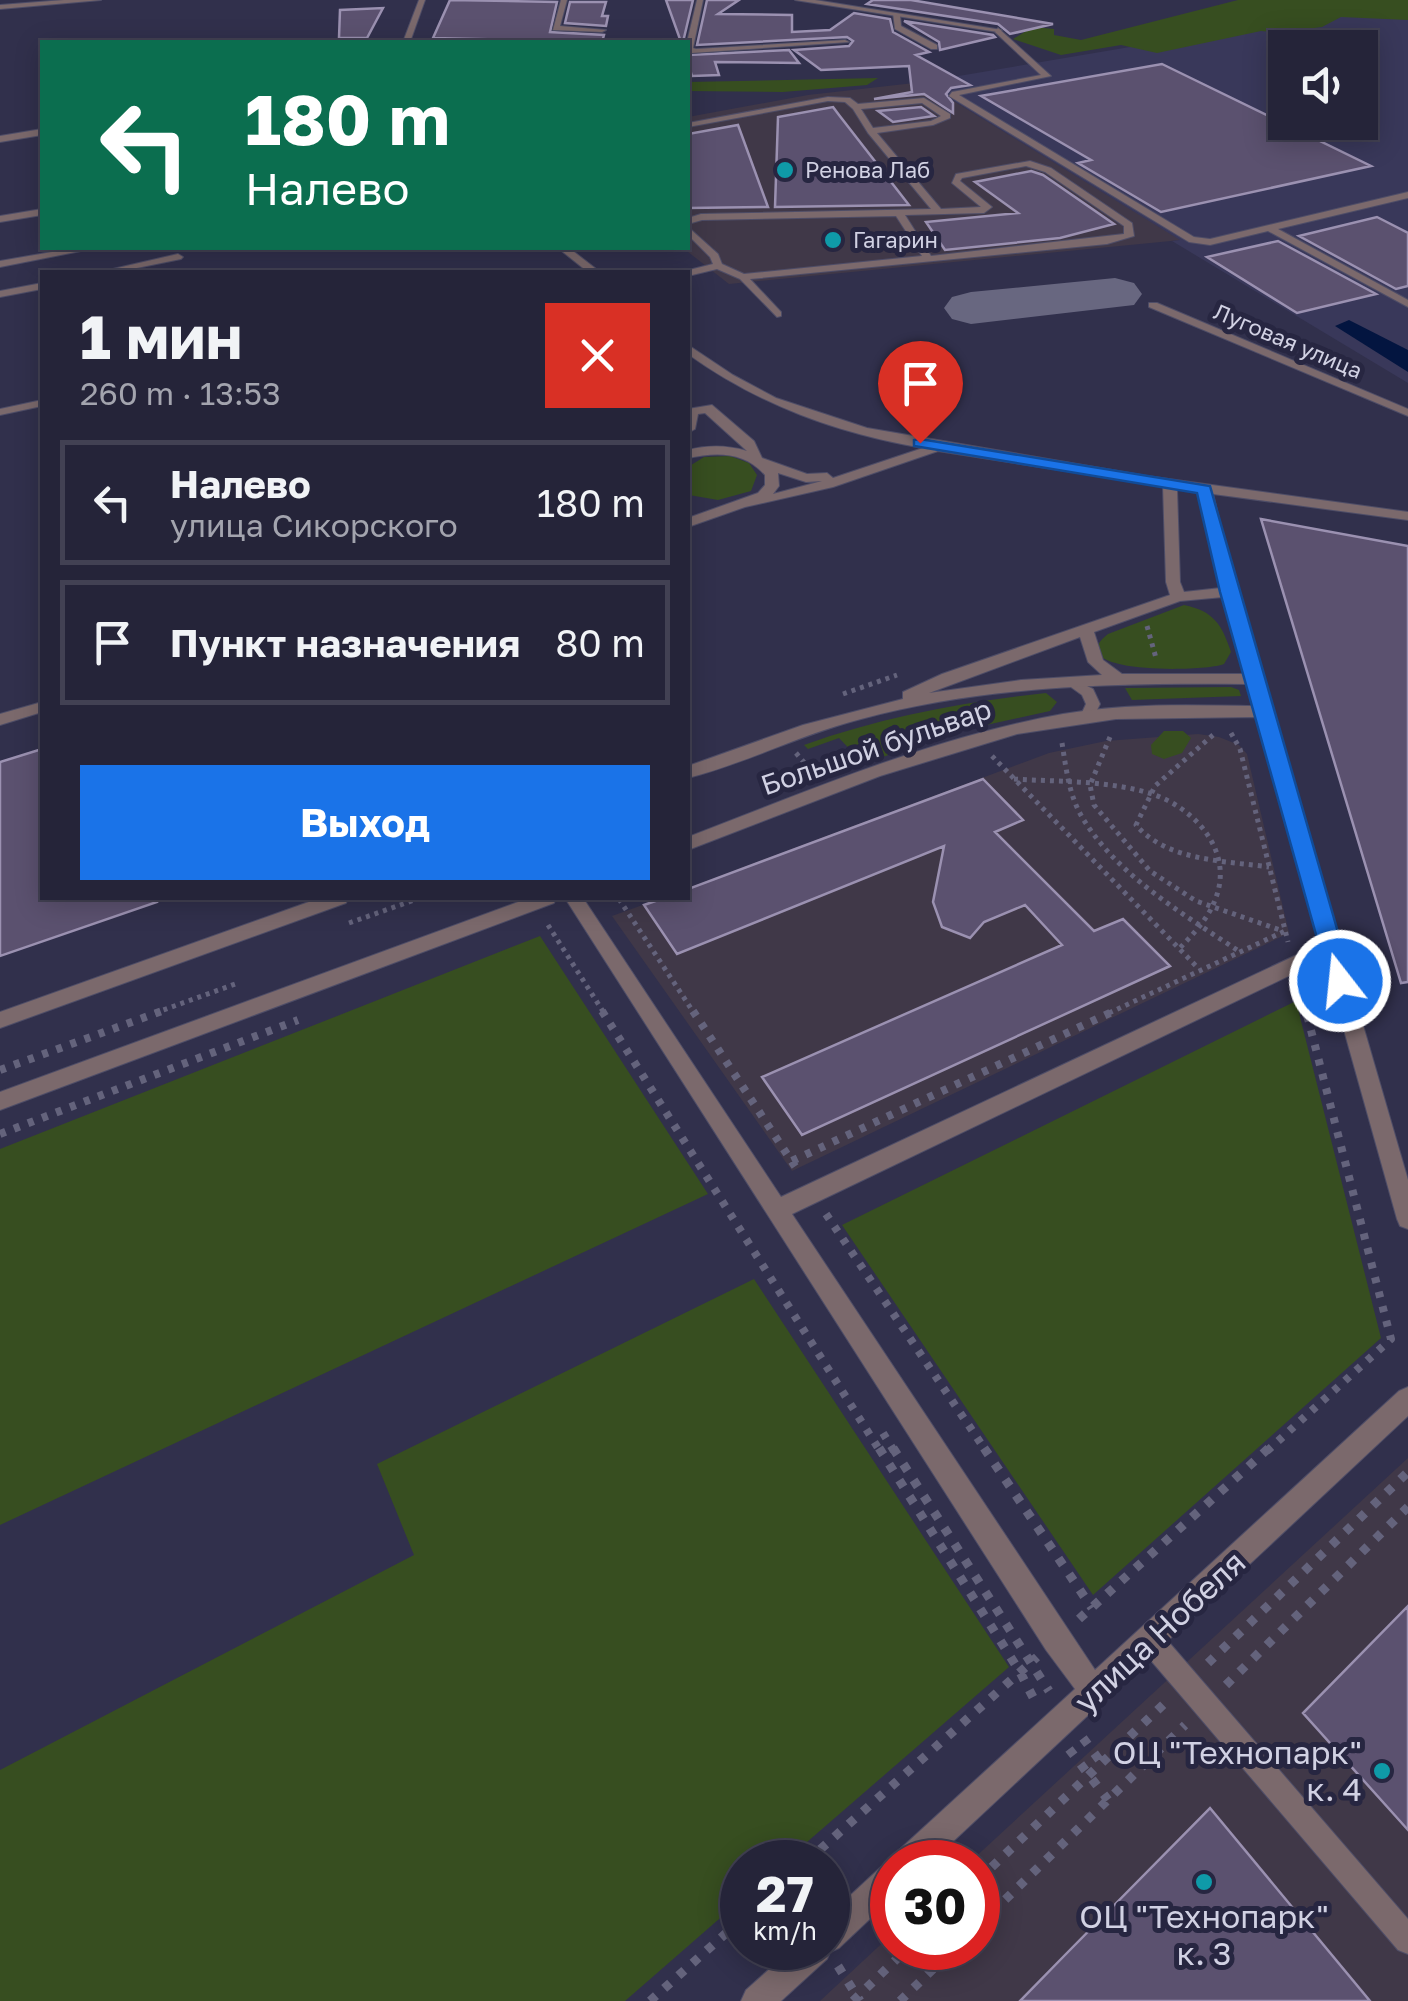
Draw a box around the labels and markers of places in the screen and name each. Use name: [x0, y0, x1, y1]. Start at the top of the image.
place label: Ренова Лаб: [805, 156, 930, 183]
marker: Ренова Лаб: [774, 159, 796, 181]
place label: Гагарин: [853, 226, 938, 253]
marker: Гагарин: [822, 229, 844, 251]
pin: [878, 341, 963, 444]
place label: ОЦ "Технопарк" к. 4: [1113, 1733, 1362, 1808]
marker: ОЦ "Технопарк" к. 4: [1371, 1760, 1393, 1782]
marker: ОЦ "Технопарк" к. 3: [1193, 1871, 1215, 1893]
place label: ОЦ "Технопарк" к. 3: [1079, 1897, 1329, 1972]

